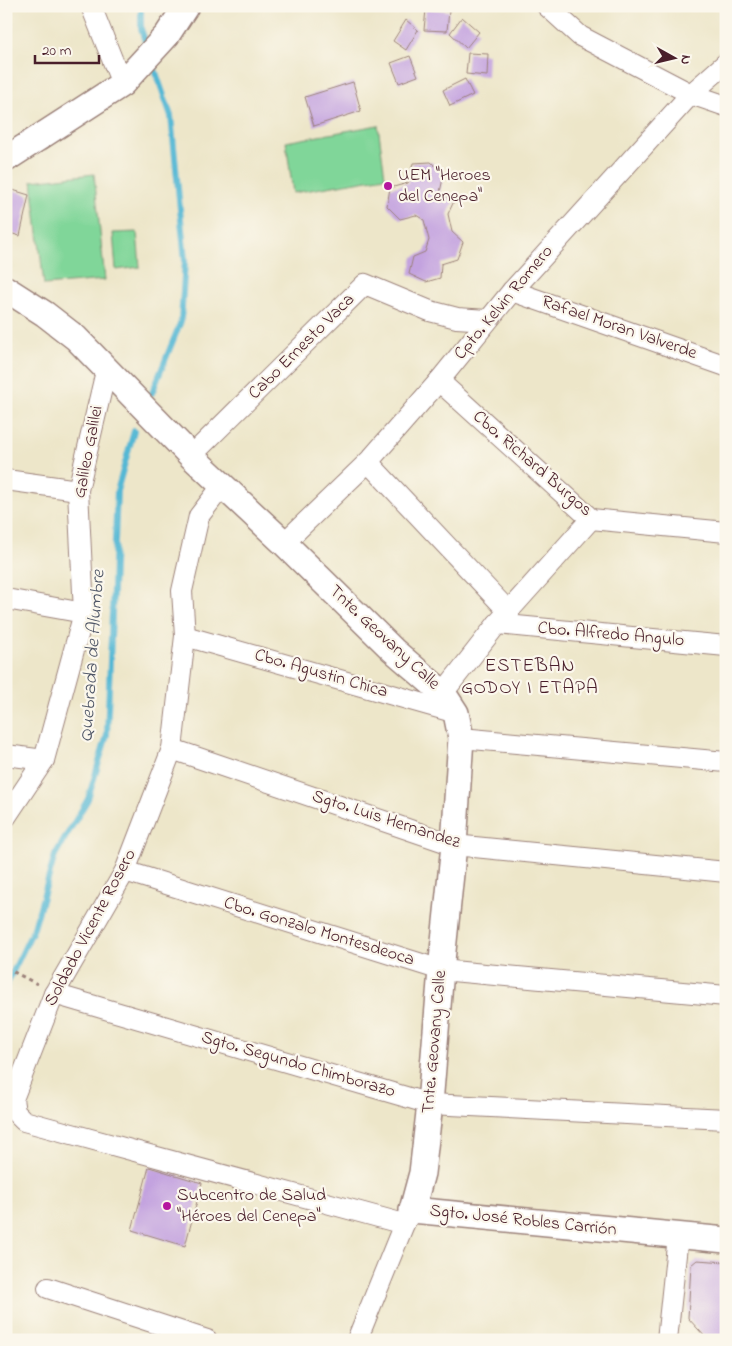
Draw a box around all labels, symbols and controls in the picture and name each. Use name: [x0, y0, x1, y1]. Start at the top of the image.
scale bar: [35, 32, 99, 64]
north arrow: [650, 32, 700, 82]
text: 20 m: [42, 40, 72, 62]
text: N: [674, 53, 696, 66]
place label: UEM "Heroes del Cenepa": [398, 163, 491, 210]
marker: UEM "Heroes del Cenepa": [382, 180, 394, 192]
street label: Cpto. Kelvin Romero: [448, 240, 560, 366]
street label: Cabo Ernesto Vaca: [243, 288, 361, 406]
street label: Rafael Moran Valverde: [538, 289, 701, 367]
street label: Galileo Galilei: [67, 403, 111, 501]
street label: Cbo. Richard Burgos: [466, 405, 598, 524]
water label: Quebrada de Alumbre: [74, 568, 113, 743]
street label: Tnte. Geovany Calle: [322, 579, 446, 697]
street label: Cbo. Alfredo Angulo: [536, 616, 685, 655]
street label: Cbo. Agustin Chica: [251, 643, 391, 706]
district label: ESTEBAN GODOY I ETAPA: [461, 653, 599, 702]
street label: Sgto. Luis Hernandez: [308, 784, 464, 857]
street label: Soldado Vicente Rosero: [38, 845, 144, 1011]
street label: Cbo. Gonzalo Montesdeoca: [220, 891, 418, 973]
street label: Tnte. Geovany Calle: [416, 968, 454, 1115]
street label: Sgto. Segundo Chimborazo: [198, 1025, 398, 1106]
place label: Subcentro de Salud "Héroes del Cenepa": [177, 1183, 326, 1230]
street label: Sgto. José Robles Carrión: [428, 1198, 618, 1245]
marker: Subcentro de Salud "Héroes del Cenepa": [161, 1200, 173, 1212]

